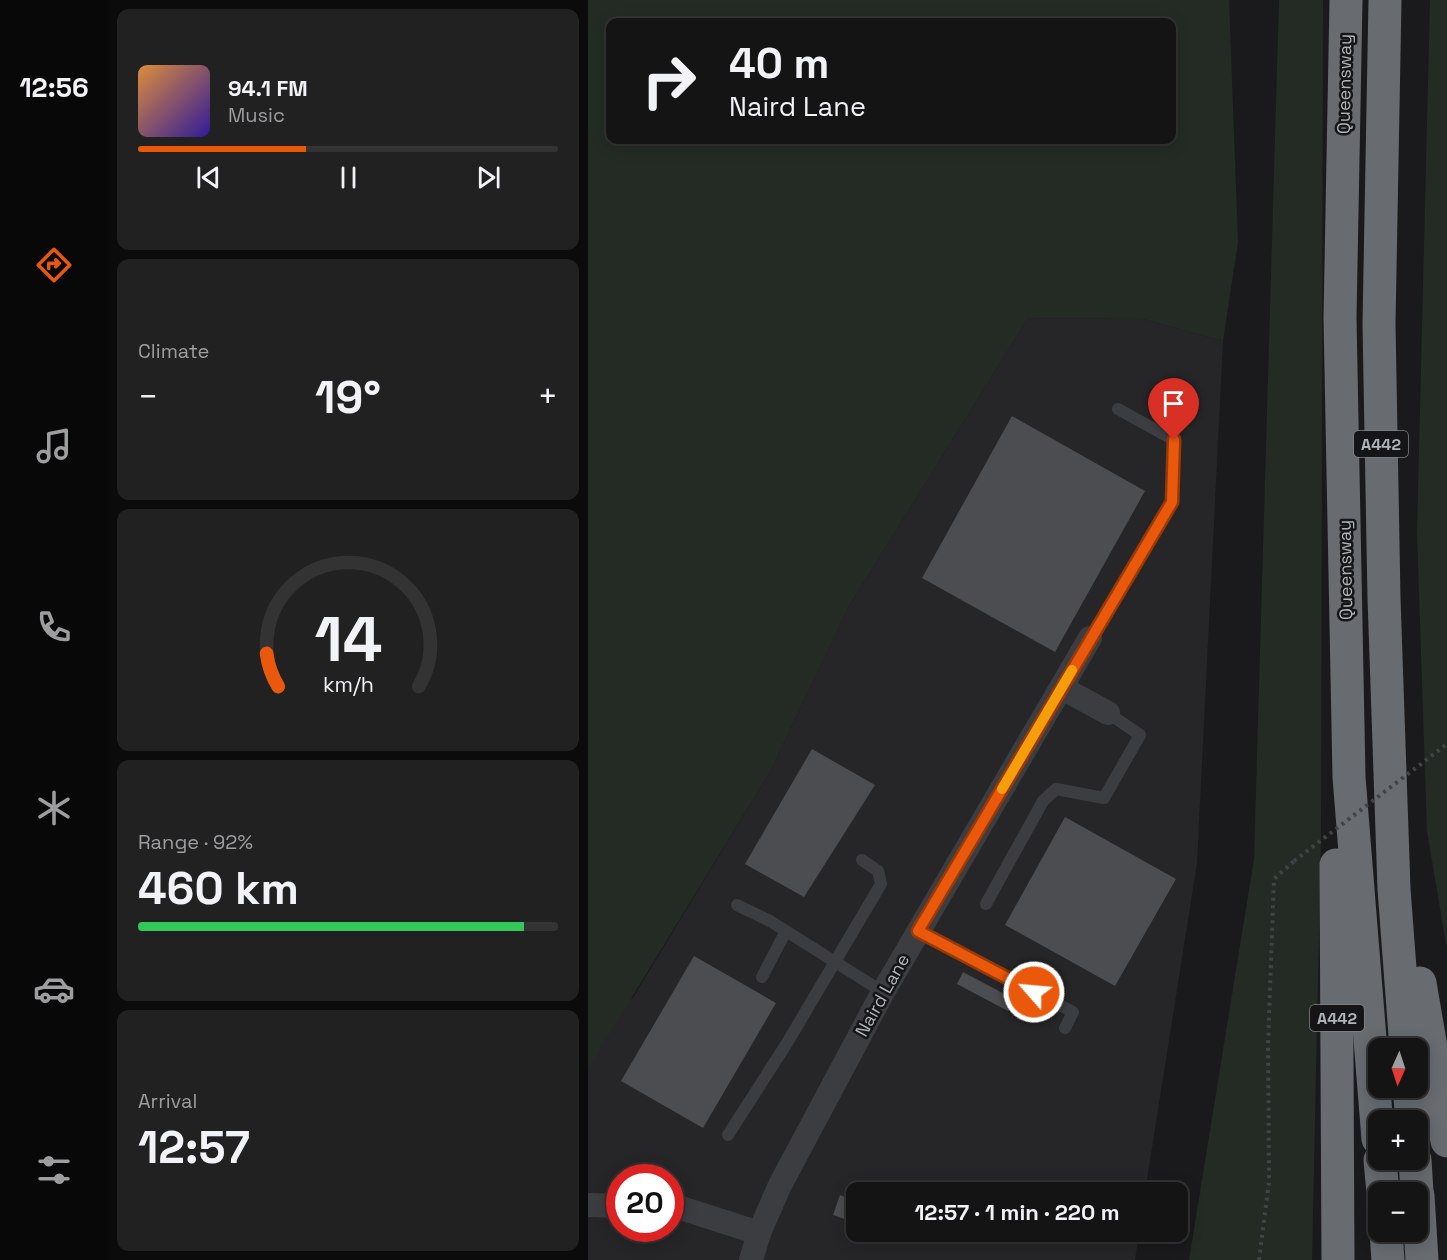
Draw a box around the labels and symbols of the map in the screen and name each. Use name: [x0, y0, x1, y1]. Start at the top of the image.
street label: Queensway: [1332, 34, 1356, 134]
pin: [1148, 378, 1199, 440]
road number: A442: [1354, 431, 1408, 457]
street label: Queensway: [1333, 520, 1357, 620]
street label: Naird Lane: [850, 950, 914, 1040]
position arrow: [1002, 960, 1066, 1024]
road number: A442: [1310, 1005, 1364, 1031]
north arrow: [1368, 1038, 1428, 1098]
speed limit sign: 20: [606, 1164, 684, 1242]

